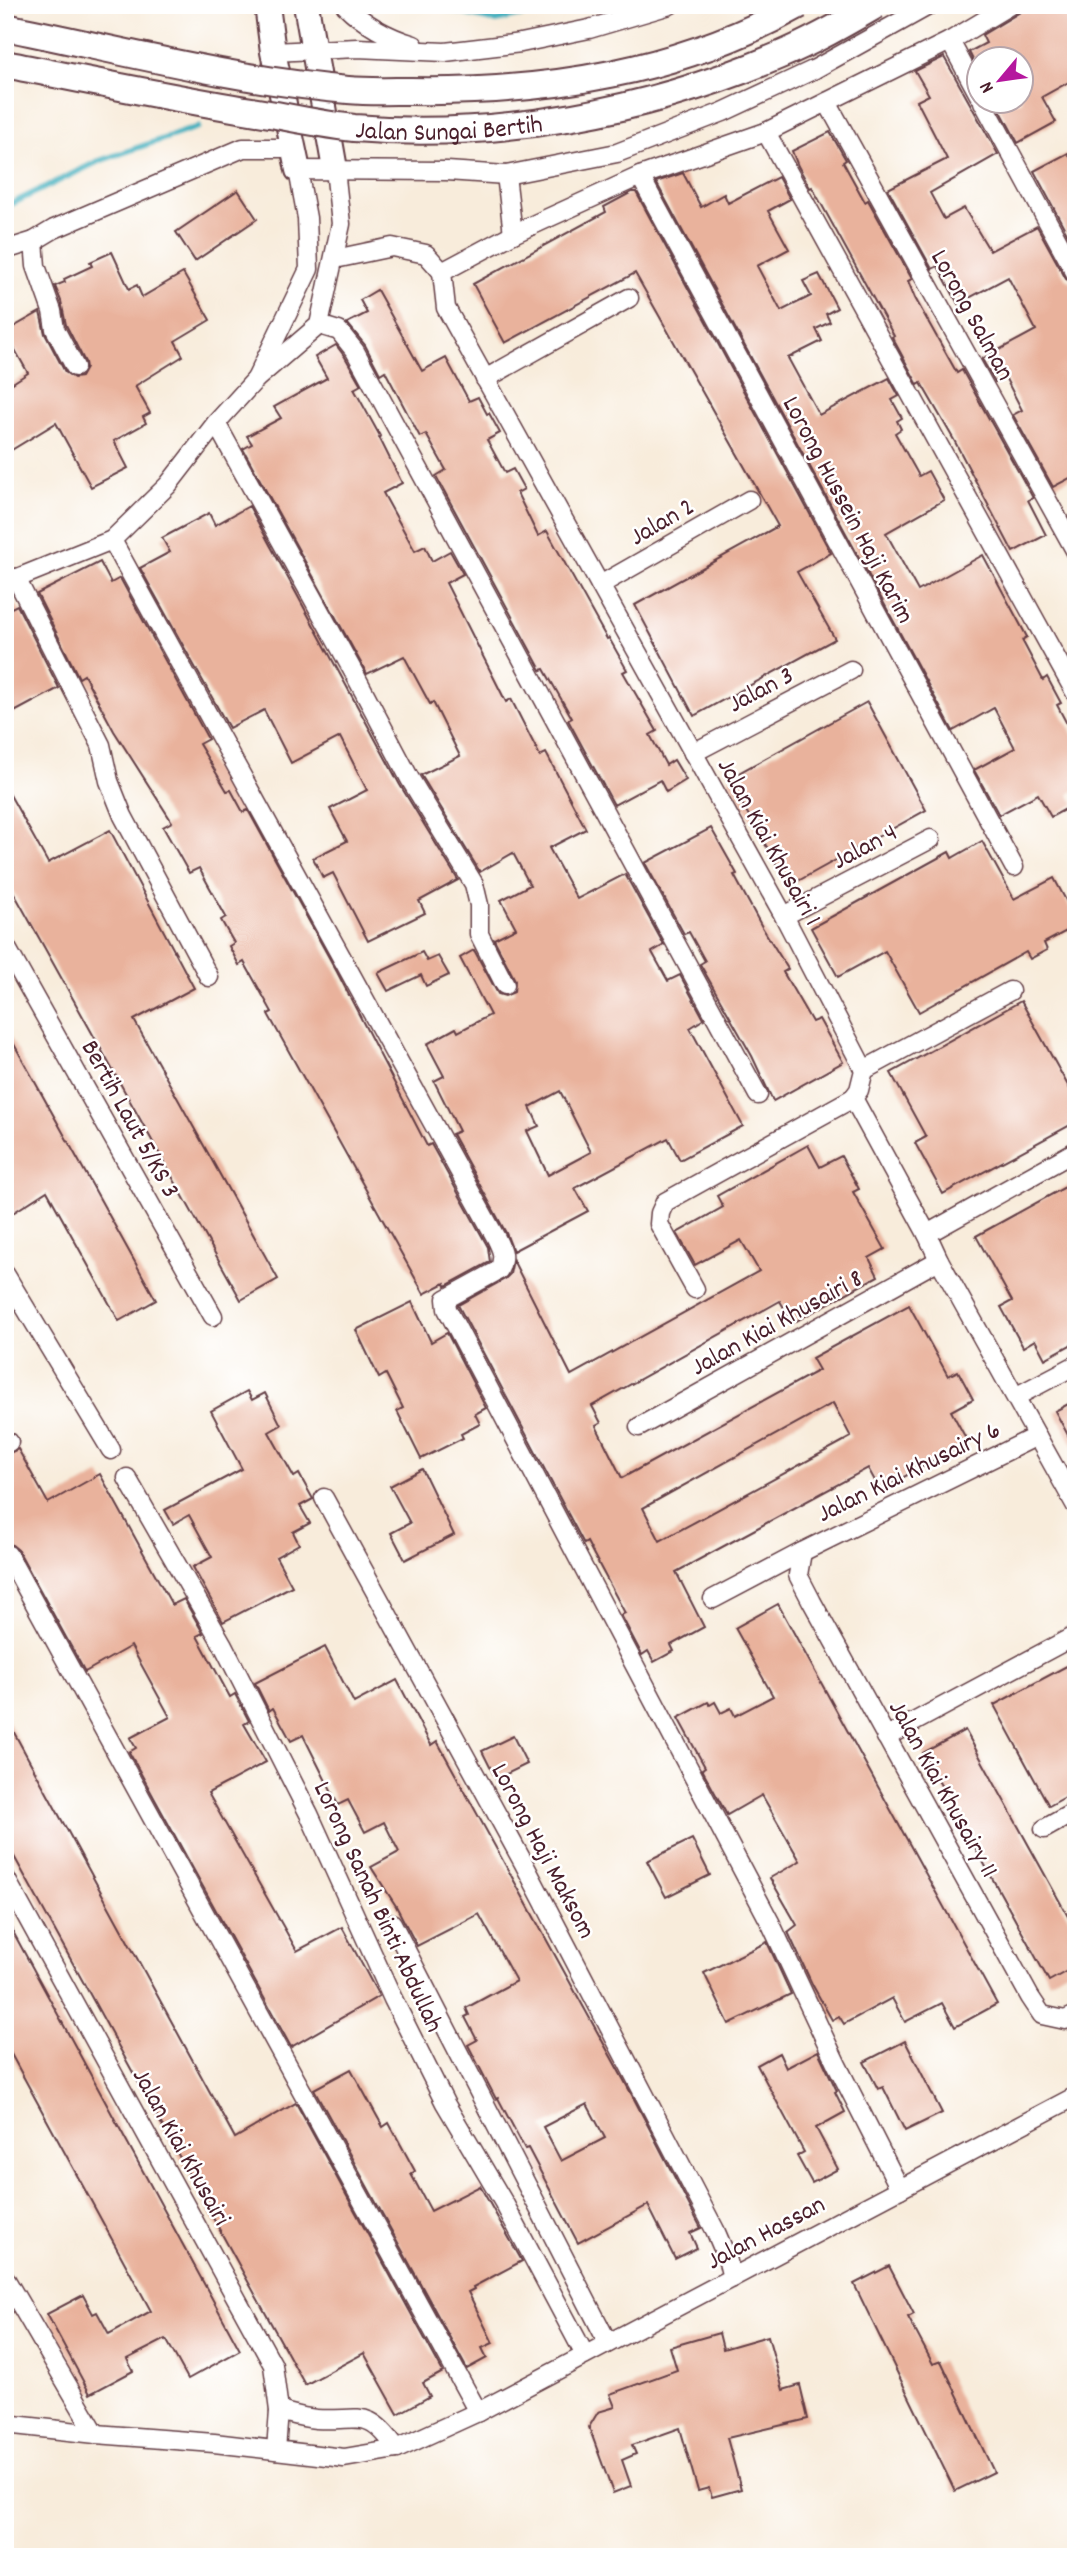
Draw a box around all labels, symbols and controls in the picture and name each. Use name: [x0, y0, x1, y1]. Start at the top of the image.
north arrow: [965, 46, 1036, 116]
text: N: [974, 76, 1002, 97]
street label: Jalan Sungai Bertih: [354, 107, 545, 153]
street label: Lorong Salman: [920, 243, 1022, 388]
street label: Lorong Hussein Haji Karim: [771, 390, 923, 631]
street label: Jalan 2: [623, 490, 702, 556]
street label: Jalan 3: [722, 658, 801, 724]
street label: Jalan Kiai Khusairi 1: [706, 752, 829, 933]
street label: Jalan 4: [827, 816, 905, 881]
street label: Bertih Laut 5/KS 3: [70, 1034, 188, 1205]
street label: Jalan Kiai Khusairi 8: [685, 1261, 870, 1387]
street label: Jalan Kiai Khusairy 6: [812, 1413, 1007, 1534]
street label: Jalan Kiai Khusairy 11: [878, 1694, 1006, 1885]
street label: Lorong Haji Maksom: [480, 1757, 604, 1946]
street label: Lorong Sanah Binti Abdullah: [302, 1776, 451, 2039]
street label: Jalan Kiai Khusairi: [121, 2062, 239, 2233]
street label: Jalan Hassan: [701, 2187, 833, 2281]

